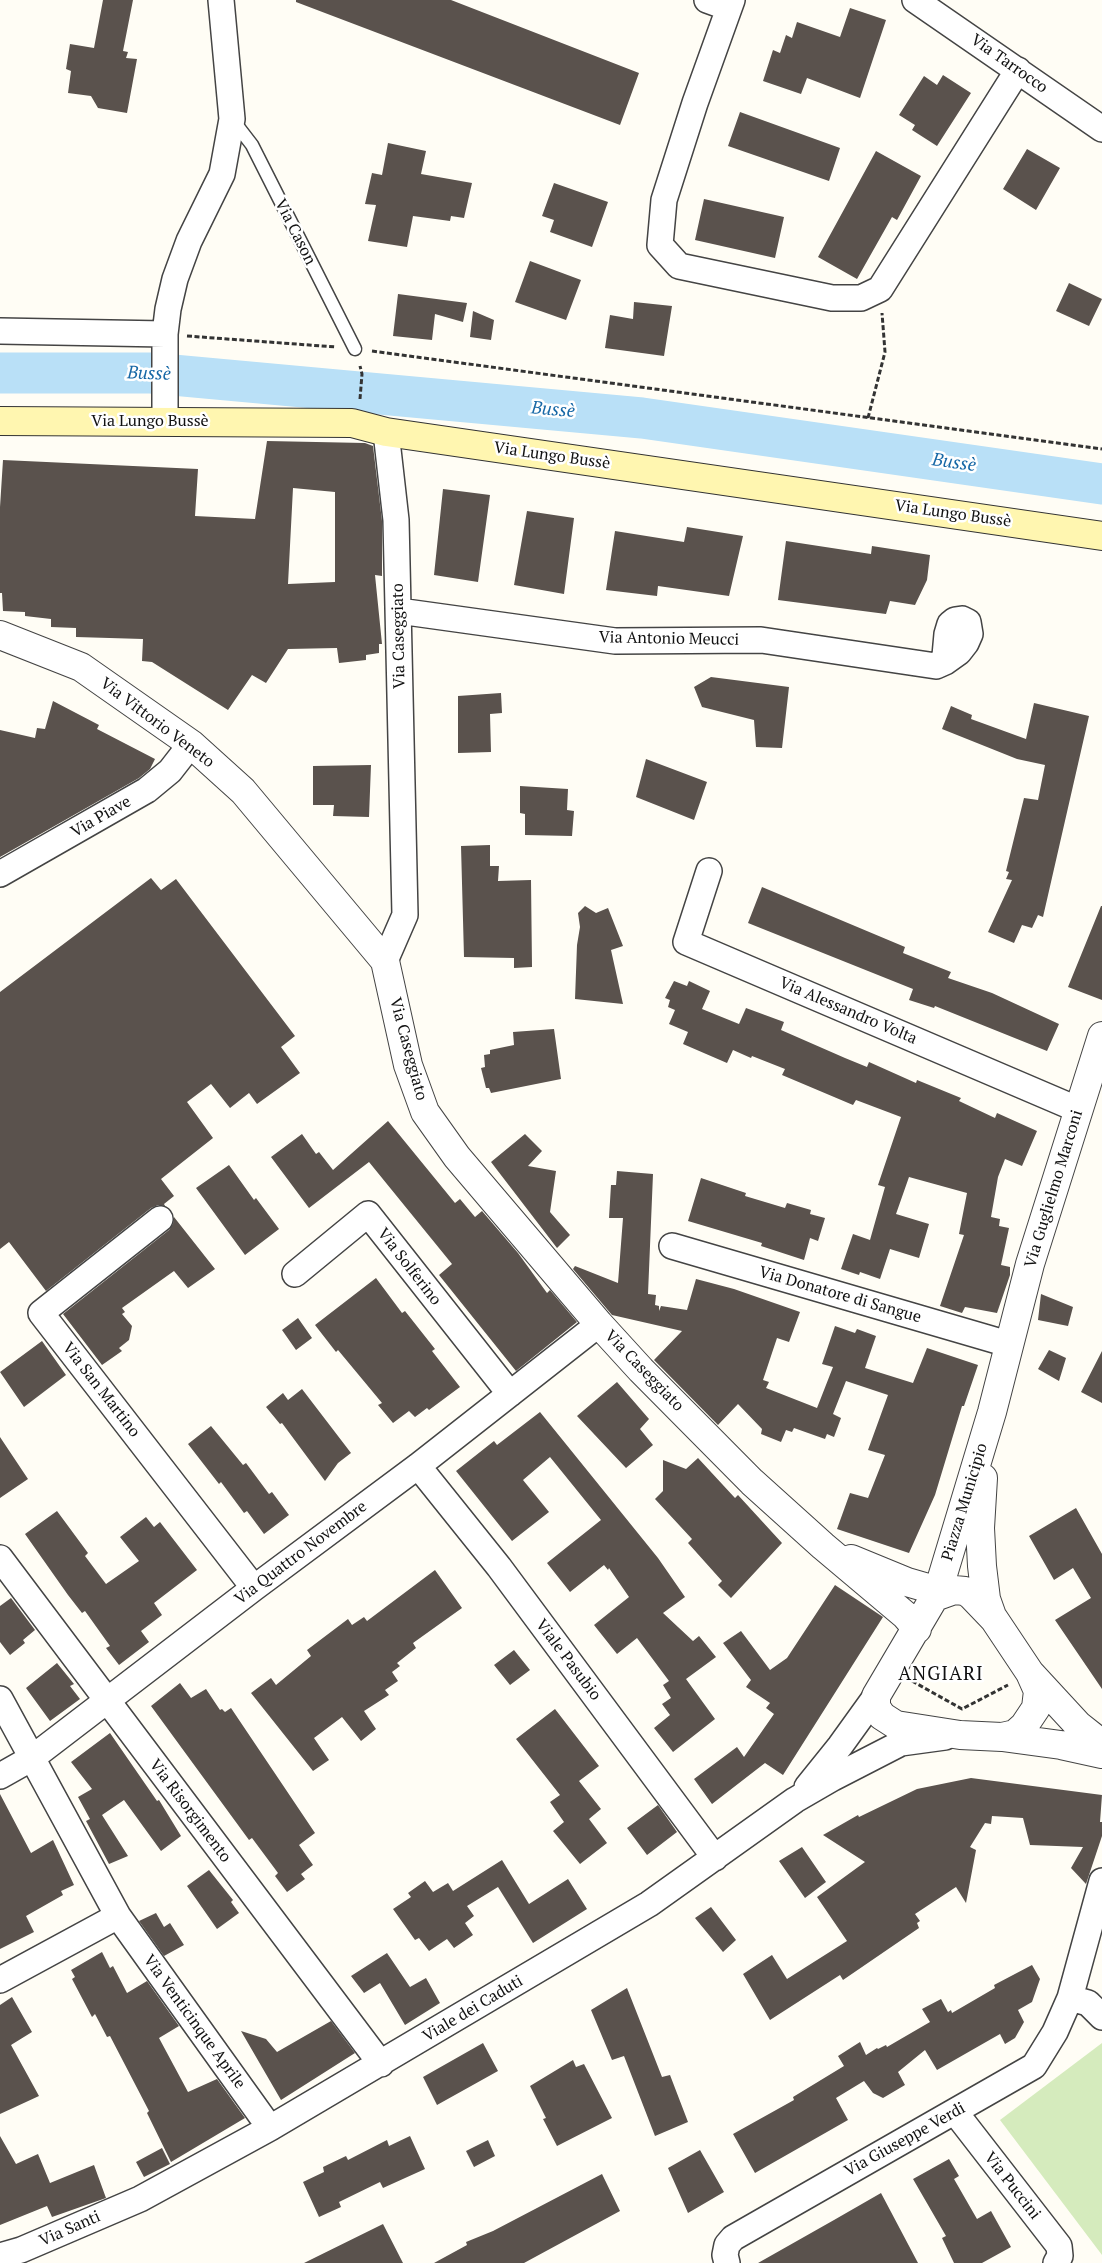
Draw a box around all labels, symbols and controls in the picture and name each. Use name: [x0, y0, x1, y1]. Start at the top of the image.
street label: Via Tarrocco: [967, 30, 1051, 98]
street label: Via Cason: [270, 196, 320, 268]
water label: Bussè: [127, 362, 171, 386]
water label: Bussè: [530, 397, 576, 423]
street label: Via Lungo Bussè: [91, 411, 209, 431]
street label: Via Lungo Bussè: [493, 438, 611, 474]
water label: Bussè: [931, 449, 977, 477]
street label: Via Lungo Bussè: [894, 496, 1012, 532]
street label: Via Caseggiato: [388, 583, 410, 689]
street label: Via Antonio Meucci: [599, 628, 739, 650]
street label: Via Vittorio Veneto: [96, 674, 218, 772]
street label: Via Piave: [68, 792, 134, 842]
street label: Via Alessandro Volta: [776, 973, 920, 1049]
street label: Via Caseggiato: [385, 996, 431, 1102]
street label: Via Guglielmo Marconi: [1021, 1108, 1087, 1270]
street label: Via Solferino: [373, 1225, 445, 1309]
street label: Via Donatore di Sangue: [757, 1263, 923, 1327]
street label: Via Caseggiato: [600, 1326, 688, 1416]
street label: Via San Martino: [58, 1339, 144, 1441]
street label: Piazza Municipio: [938, 1441, 992, 1563]
street label: Via Quattro Novembre: [231, 1497, 371, 1609]
street label: Viale Pasubio: [531, 1616, 605, 1704]
district label: ANGIARI: [897, 1664, 985, 1686]
street label: Via Risorgimento: [145, 1756, 235, 1866]
street label: Via Venticinque Aprile: [139, 1951, 249, 2093]
street label: Viale dei Caduti: [419, 1972, 527, 2046]
street label: Via Giuseppe Verdi: [841, 2099, 969, 2181]
street label: Via Puccini: [980, 2148, 1044, 2224]
street label: Via Santi: [37, 2207, 103, 2251]

